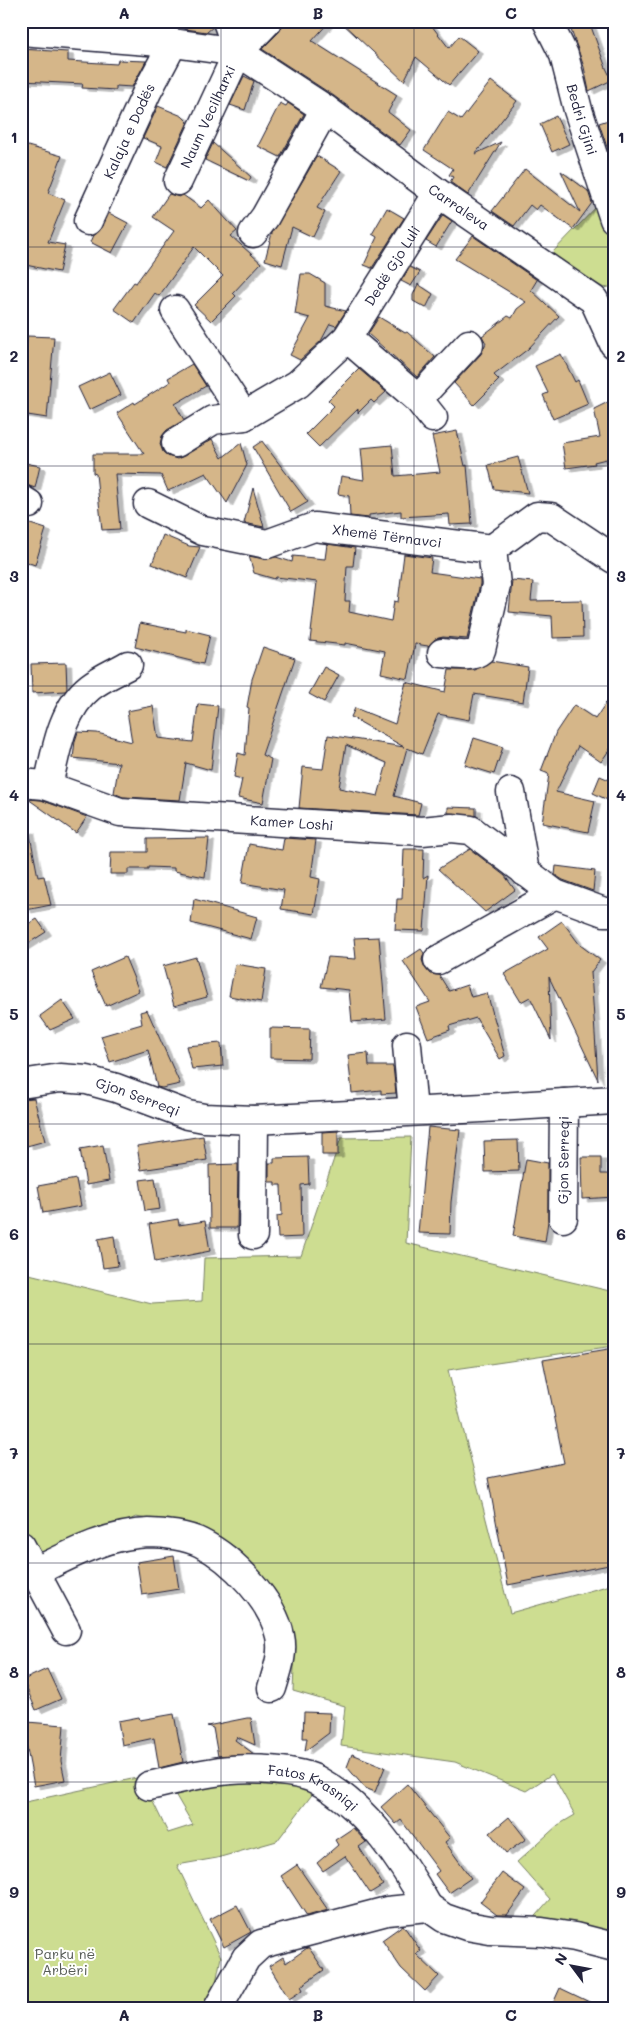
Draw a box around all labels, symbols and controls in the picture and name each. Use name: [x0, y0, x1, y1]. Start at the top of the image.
text: A: [118, 2, 130, 23]
text: B: [313, 2, 323, 23]
text: C: [505, 2, 517, 23]
street label: Naum Vecilharxi: [175, 62, 240, 171]
street label: Kalaja e Dodës: [99, 80, 159, 182]
street label: Bedri Gjini: [563, 82, 602, 157]
text: 1: [10, 126, 18, 147]
text: 1: [617, 126, 625, 147]
street label: Carraleva: [425, 179, 493, 234]
street label: Dedë Gjo Luli: [360, 222, 424, 309]
text: 2: [10, 345, 19, 366]
text: 2: [617, 345, 626, 366]
street label: Xhemë Tërnavci: [331, 519, 443, 552]
text: 3: [9, 565, 19, 586]
text: 3: [616, 565, 626, 586]
text: 4: [9, 784, 19, 805]
text: 4: [616, 784, 626, 805]
street label: Kamer Loshi: [250, 810, 334, 834]
text: 5: [9, 1003, 19, 1024]
text: 5: [616, 1003, 626, 1024]
street label: Gjon Serreqi: [94, 1073, 183, 1120]
street label: Gjon Serreqi: [553, 1116, 573, 1204]
text: 6: [9, 1223, 19, 1244]
text: 6: [616, 1223, 626, 1244]
text: 7: [10, 1442, 19, 1463]
text: 7: [617, 1442, 626, 1463]
text: 8: [9, 1661, 19, 1682]
text: 8: [616, 1661, 626, 1682]
street label: Fatos Krasniqi: [267, 1760, 363, 1815]
text: 9: [9, 1881, 19, 1902]
text: 9: [616, 1881, 626, 1902]
north arrow: [548, 1942, 598, 1992]
park label: Parku në Arbëri: [35, 1944, 95, 1979]
text: N: [550, 1949, 571, 1968]
text: A: [118, 2004, 130, 2025]
text: B: [313, 2004, 323, 2025]
text: C: [505, 2004, 517, 2025]

